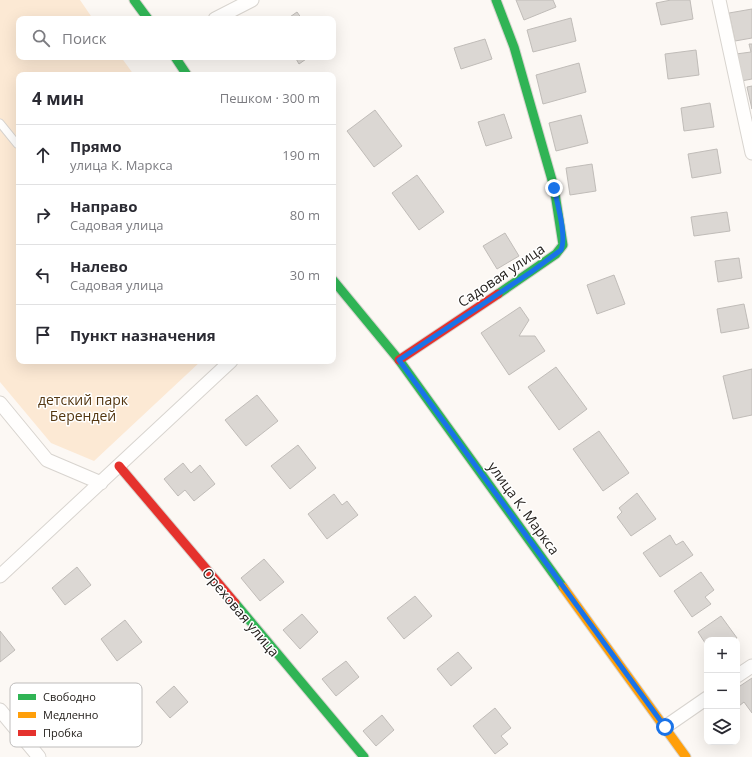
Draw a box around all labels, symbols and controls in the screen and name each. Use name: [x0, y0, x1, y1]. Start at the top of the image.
search box: [16, 16, 336, 60]
icon: search: [30, 27, 52, 49]
text: Поиск: [62, 28, 106, 48]
text: 4 мин: [32, 87, 84, 110]
text: Пешком · 300 m: [220, 89, 320, 107]
text: Прямо: [70, 136, 122, 156]
icon: ahead: [32, 144, 54, 166]
text: 190 m: [282, 146, 320, 164]
text: улица К. Маркса: [70, 156, 173, 174]
route end: [545, 179, 563, 197]
text: Направо: [70, 196, 138, 216]
icon: right: [32, 204, 54, 226]
text: 80 m: [290, 206, 320, 224]
text: Садовая улица: [70, 216, 164, 234]
street label: Садовая улица: [454, 239, 548, 311]
text: Налево: [70, 256, 128, 276]
icon: left: [32, 264, 54, 286]
text: 30 m: [290, 266, 320, 284]
text: Садовая улица: [70, 276, 164, 294]
icon: arrive: [32, 324, 54, 346]
text: Пункт назначения: [70, 325, 216, 345]
park label: детский парк Берендей: [38, 390, 129, 425]
street label: улица К. Маркса: [484, 458, 564, 558]
street label: Ореховая улица: [198, 563, 284, 661]
map controls: [704, 637, 740, 745]
button: +: [704, 637, 740, 673]
button: −: [704, 673, 740, 709]
legend: [10, 683, 142, 747]
text: Свободно: [43, 689, 96, 704]
text: Медленно: [43, 707, 99, 722]
button: layers: [704, 709, 740, 745]
route start: [656, 718, 674, 736]
text: Пробка: [43, 725, 83, 740]

